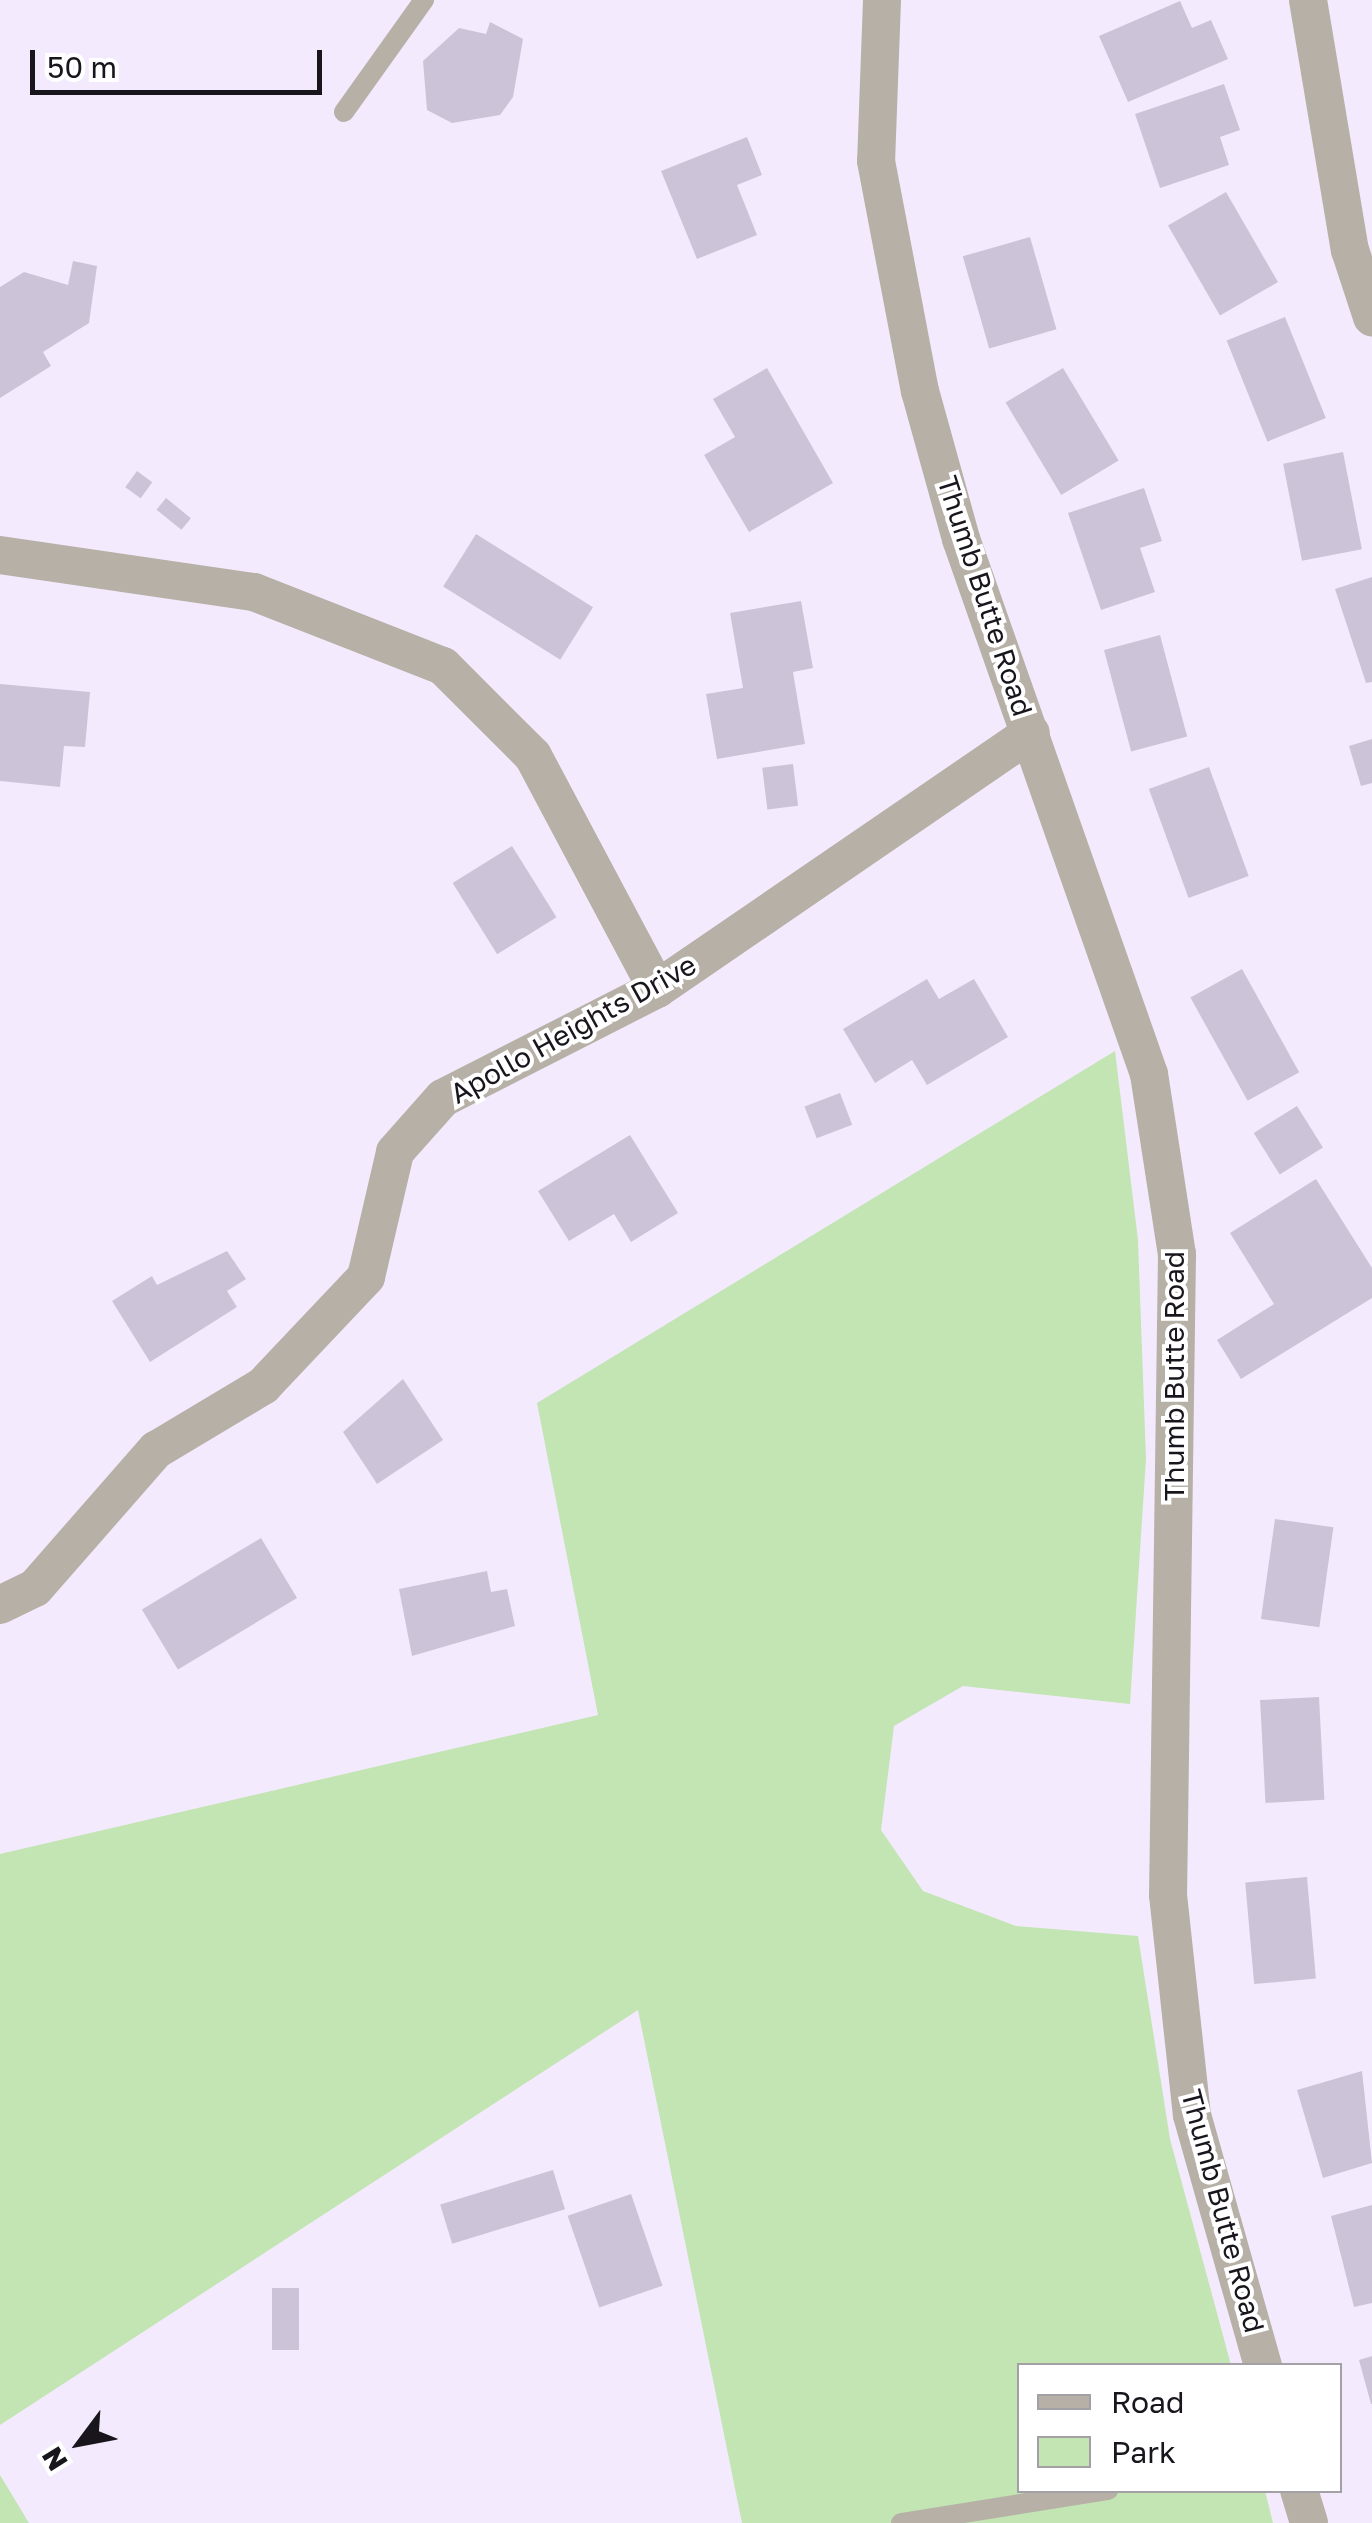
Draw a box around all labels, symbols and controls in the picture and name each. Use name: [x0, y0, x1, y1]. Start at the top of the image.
scale bar: [35, 30, 328, 92]
text: 50 m: [47, 49, 117, 85]
street label: Thumb Butte Road: [930, 472, 1040, 720]
street label: Apollo Heights Drive: [444, 947, 702, 1111]
street label: Thumb Butte Road: [1157, 1251, 1191, 1501]
street label: Thumb Butte Road: [1174, 2086, 1272, 2336]
legend: [1017, 2363, 1342, 2493]
text: Road: [1111, 2384, 1185, 2420]
north arrow: [30, 2393, 130, 2493]
text: Park: [1111, 2434, 1176, 2470]
text: N: [35, 2441, 74, 2477]

